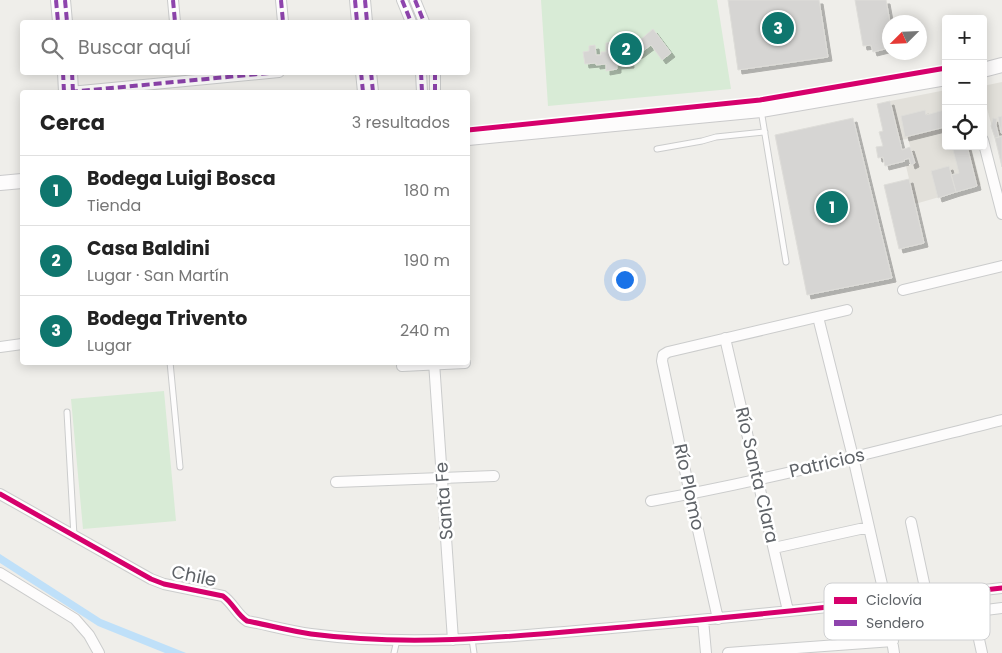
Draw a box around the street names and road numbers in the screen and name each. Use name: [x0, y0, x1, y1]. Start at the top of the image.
street label: Río Santa Clara: [730, 404, 785, 545]
street label: Río Plomo: [668, 441, 711, 533]
street label: Patricios: [787, 442, 867, 483]
street label: Santa Fe: [428, 461, 459, 541]
street label: Chile: [169, 559, 219, 592]

